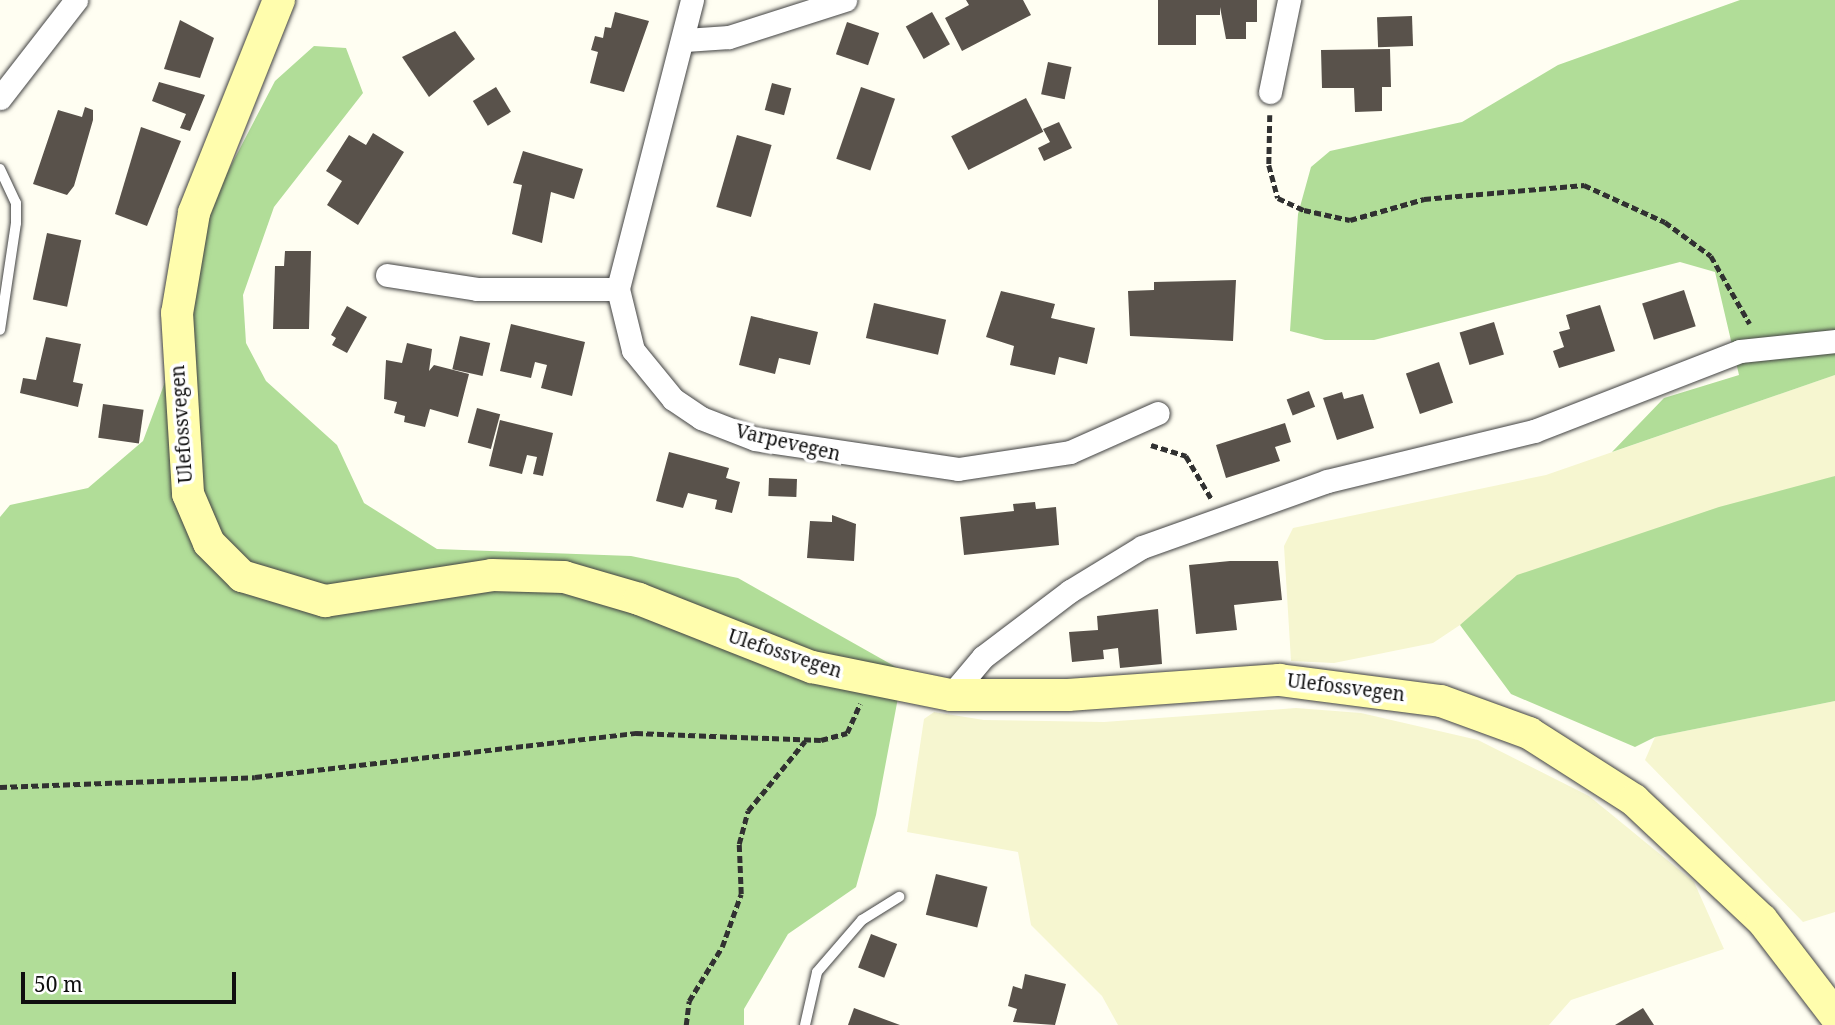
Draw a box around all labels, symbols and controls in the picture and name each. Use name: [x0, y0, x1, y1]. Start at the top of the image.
street label: Ulefossvegen: [166, 364, 198, 484]
street label: Varpevegen: [733, 420, 843, 466]
street label: Ulefossvegen: [725, 625, 845, 683]
street label: Ulefossvegen: [1286, 669, 1406, 707]
scale bar: [24, 958, 240, 1002]
text: 50 m: [34, 970, 83, 998]

